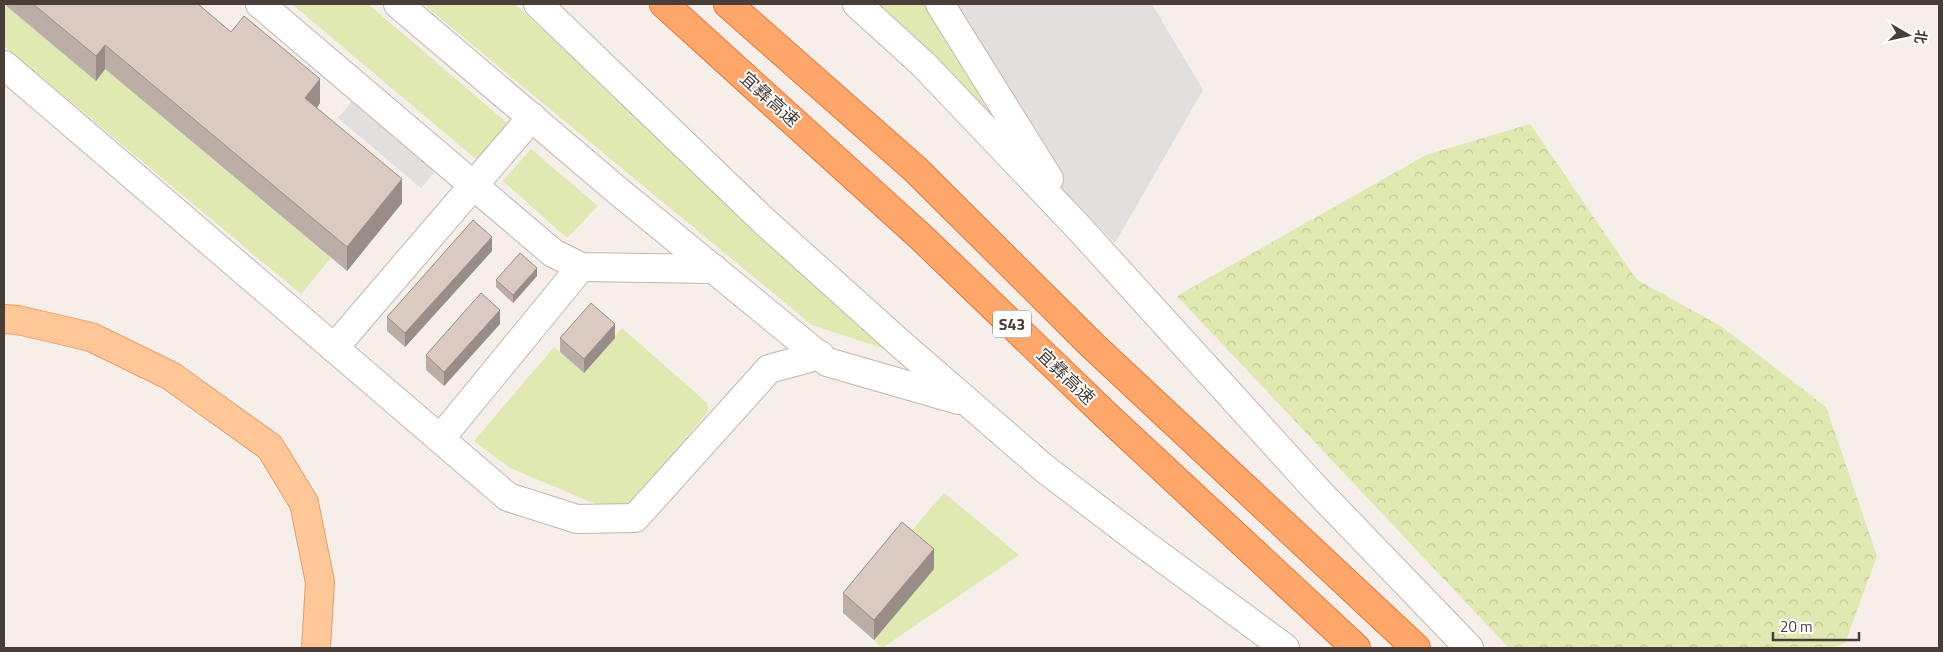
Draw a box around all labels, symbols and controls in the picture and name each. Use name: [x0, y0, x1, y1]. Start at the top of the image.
north arrow: [1883, 10, 1933, 60]
text: 北: [1910, 29, 1933, 46]
street label: 宜彝高速: [734, 65, 806, 133]
road number: S43: [993, 310, 1031, 338]
street label: 宜彝高速: [1031, 341, 1101, 411]
scale bar: [1773, 610, 1859, 642]
text: 20 m: [1780, 615, 1813, 638]

